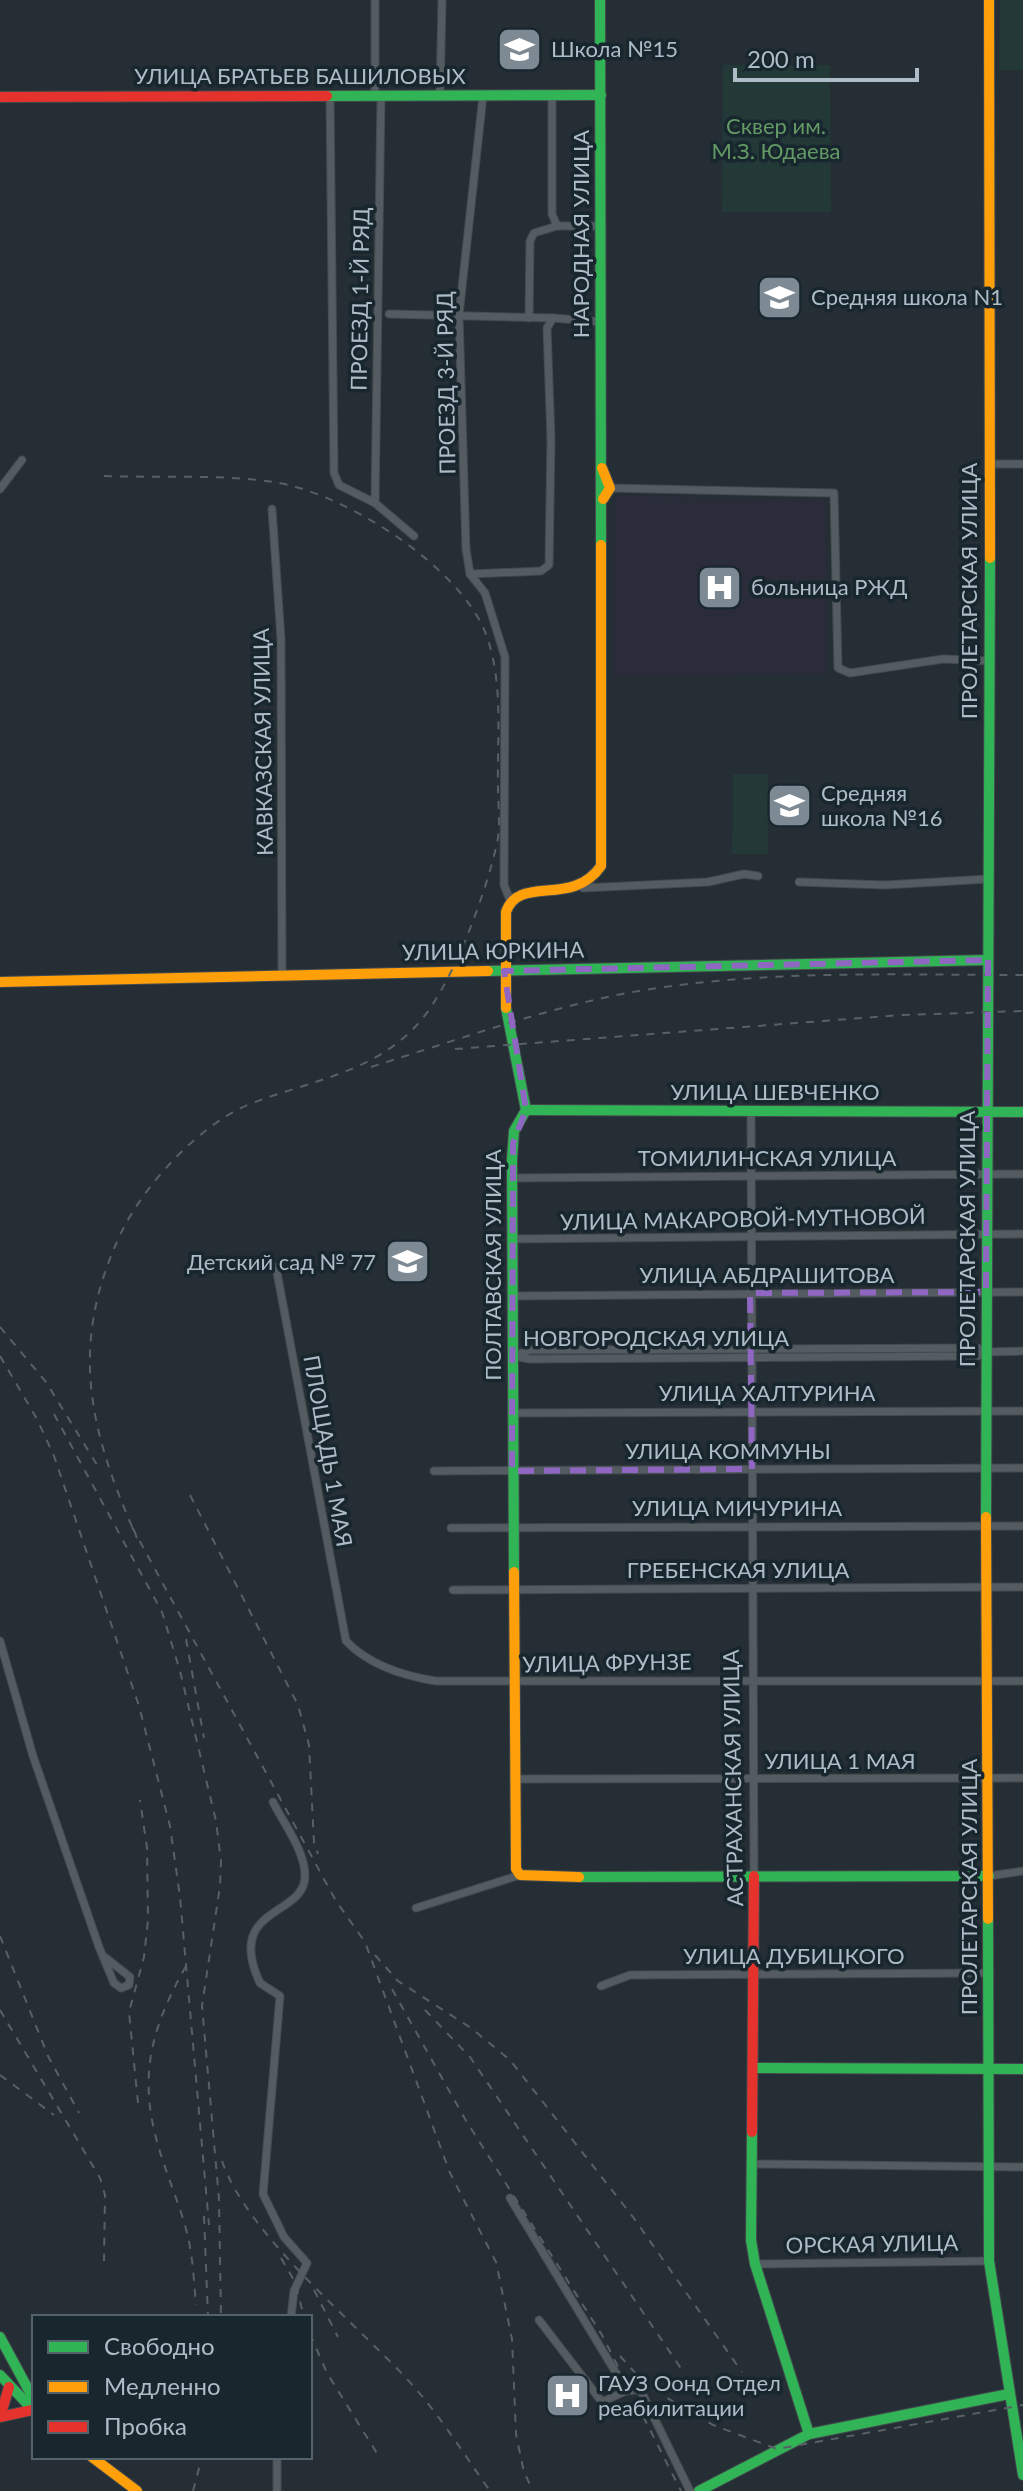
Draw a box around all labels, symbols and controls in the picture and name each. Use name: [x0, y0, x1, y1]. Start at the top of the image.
school or university icon: Школа №15: [496, 25, 544, 73]
scale bar: [735, 32, 917, 82]
place label: Школа №15: [551, 35, 678, 62]
text: 200 m: [747, 44, 815, 73]
street label: УЛИЦА БРАТЬЕВ БАШИЛОВЫХ: [134, 62, 466, 89]
park label: Сквер им. М.З. Юдаева: [711, 112, 841, 164]
street label: НАРОДНАЯ УЛИЦА: [567, 130, 594, 338]
street label: ПРОЕЗД 1-Й РЯД: [344, 207, 375, 391]
school or university icon: Средняя школа N1: [756, 273, 804, 321]
place label: Средняя школа N1: [811, 283, 1003, 310]
street label: ПРОЕЗД 3-Й РЯД: [430, 291, 461, 475]
street label: ПРОЛЕТАРСКАЯ УЛИЦА: [955, 463, 982, 719]
hospital icon: больница РЖД: [696, 563, 744, 611]
place label: больница РЖД: [751, 573, 908, 600]
street label: КАВКАЗСКАЯ УЛИЦА: [247, 628, 278, 856]
place label: Средняя школа №16: [821, 779, 943, 831]
school or university icon: Средняя школа №16: [766, 782, 814, 830]
street label: УЛИЦА ЮРКИНА: [402, 935, 584, 966]
street label: УЛИЦА ШЕВЧЕНКО: [670, 1078, 880, 1105]
street label: ПРОЛЕТАРСКАЯ УЛИЦА: [953, 1111, 980, 1367]
street label: ТОМИЛИНСКАЯ УЛИЦА: [638, 1144, 896, 1171]
street label: ПОЛТАВСКАЯ УЛИЦА: [479, 1149, 506, 1381]
street label: УЛИЦА МАКАРОВОЙ-МУТНОВОЙ: [560, 1202, 926, 1235]
school or university icon: Детский сад № 77: [383, 1238, 431, 1286]
place label: Детский сад № 77: [187, 1248, 376, 1275]
street label: УЛИЦА АБДРАШИТОВА: [640, 1261, 895, 1288]
street label: НОВГОРОДСКАЯ УЛИЦА: [523, 1324, 789, 1351]
street label: ПЛОЩАДЬ 1 МАЯ: [298, 1353, 359, 1549]
street label: УЛИЦА ХАЛТУРИНА: [659, 1379, 875, 1406]
street label: УЛИЦА КОММУНЫ: [625, 1437, 831, 1464]
street label: УЛИЦА МИЧУРИНА: [632, 1494, 842, 1521]
street label: ГРЕБЕНСКАЯ УЛИЦА: [627, 1556, 850, 1583]
street label: УЛИЦА ФРУНЗЕ: [522, 1648, 692, 1677]
street label: АСТРАХАНСКАЯ УЛИЦА: [717, 1649, 748, 1907]
street label: УЛИЦА 1 МАЯ: [764, 1747, 916, 1774]
street label: ПРОЛЕТАРСКАЯ УЛИЦА: [955, 1759, 982, 2015]
street label: УЛИЦА ДУБИЦКОГО: [683, 1942, 905, 1969]
street label: ОРСКАЯ УЛИЦА: [785, 2228, 959, 2259]
legend: [32, 2315, 312, 2459]
text: Свободно: [104, 2331, 215, 2360]
place label: ГАУЗ Оонд Отдел реабилитации: [598, 2369, 781, 2421]
text: Медленно: [104, 2371, 221, 2400]
hospital icon: ГАУЗ Оонд Отдел реабилитации: [543, 2372, 591, 2420]
text: Пробка: [104, 2411, 187, 2440]

